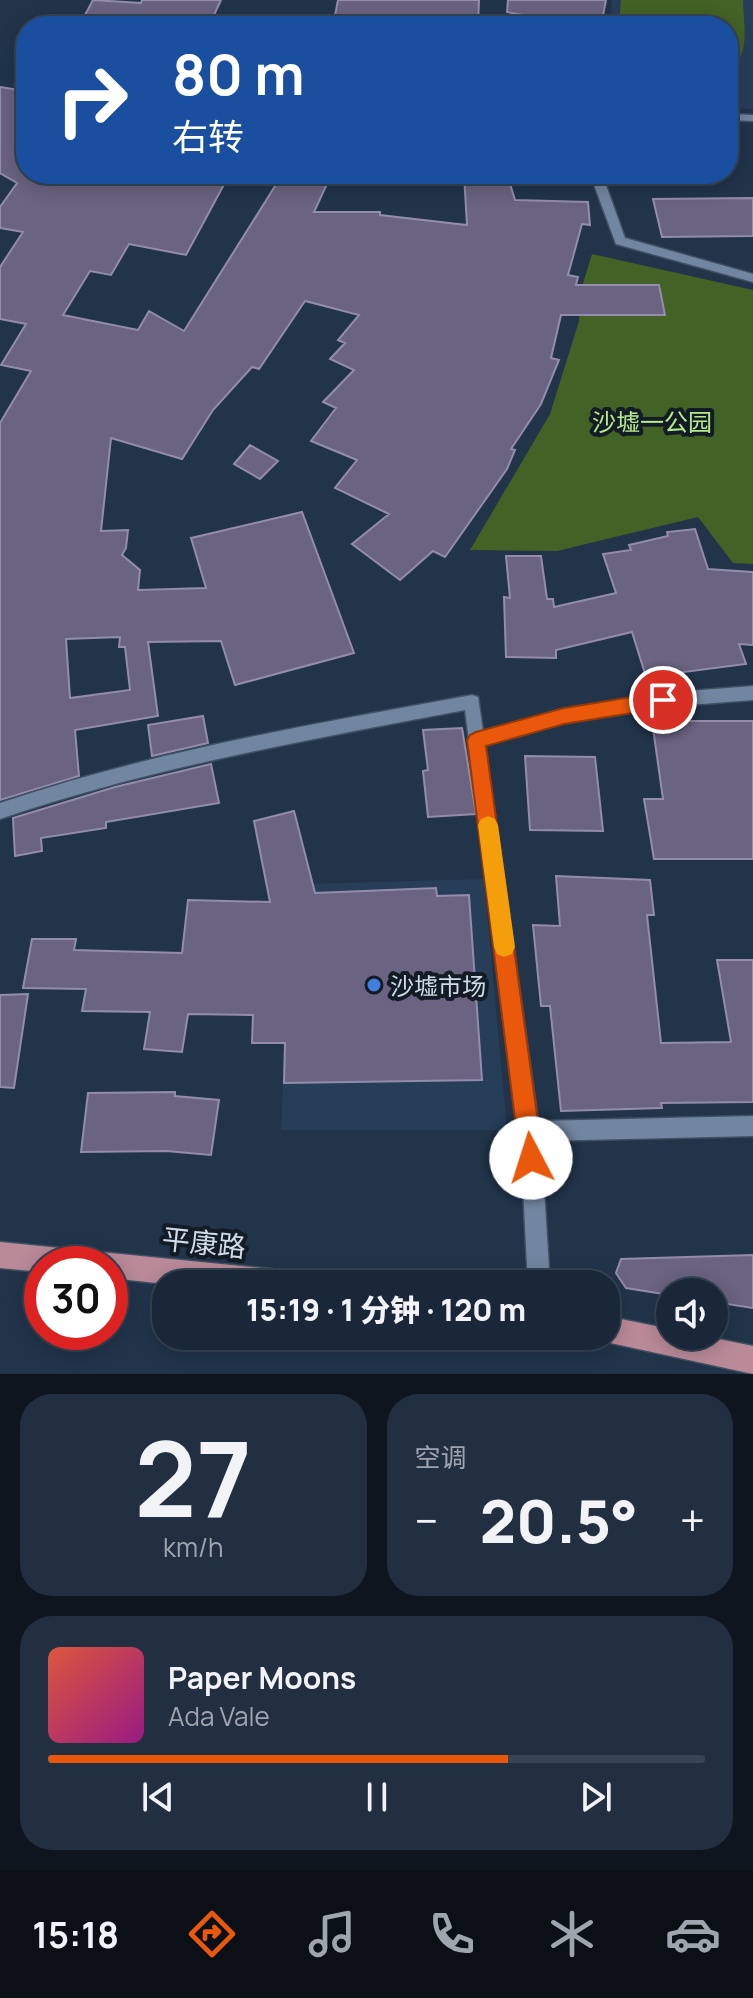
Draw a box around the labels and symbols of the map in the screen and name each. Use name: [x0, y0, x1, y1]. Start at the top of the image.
park label: 沙墟一公园: [592, 405, 712, 438]
pin: [629, 666, 697, 734]
place label: 沙墟市场: [390, 969, 486, 1002]
marker: 沙墟市场: [365, 976, 383, 994]
position arrow: [489, 1116, 573, 1200]
street label: 平康路: [160, 1219, 248, 1265]
speed limit sign: 30: [24, 1246, 128, 1350]

